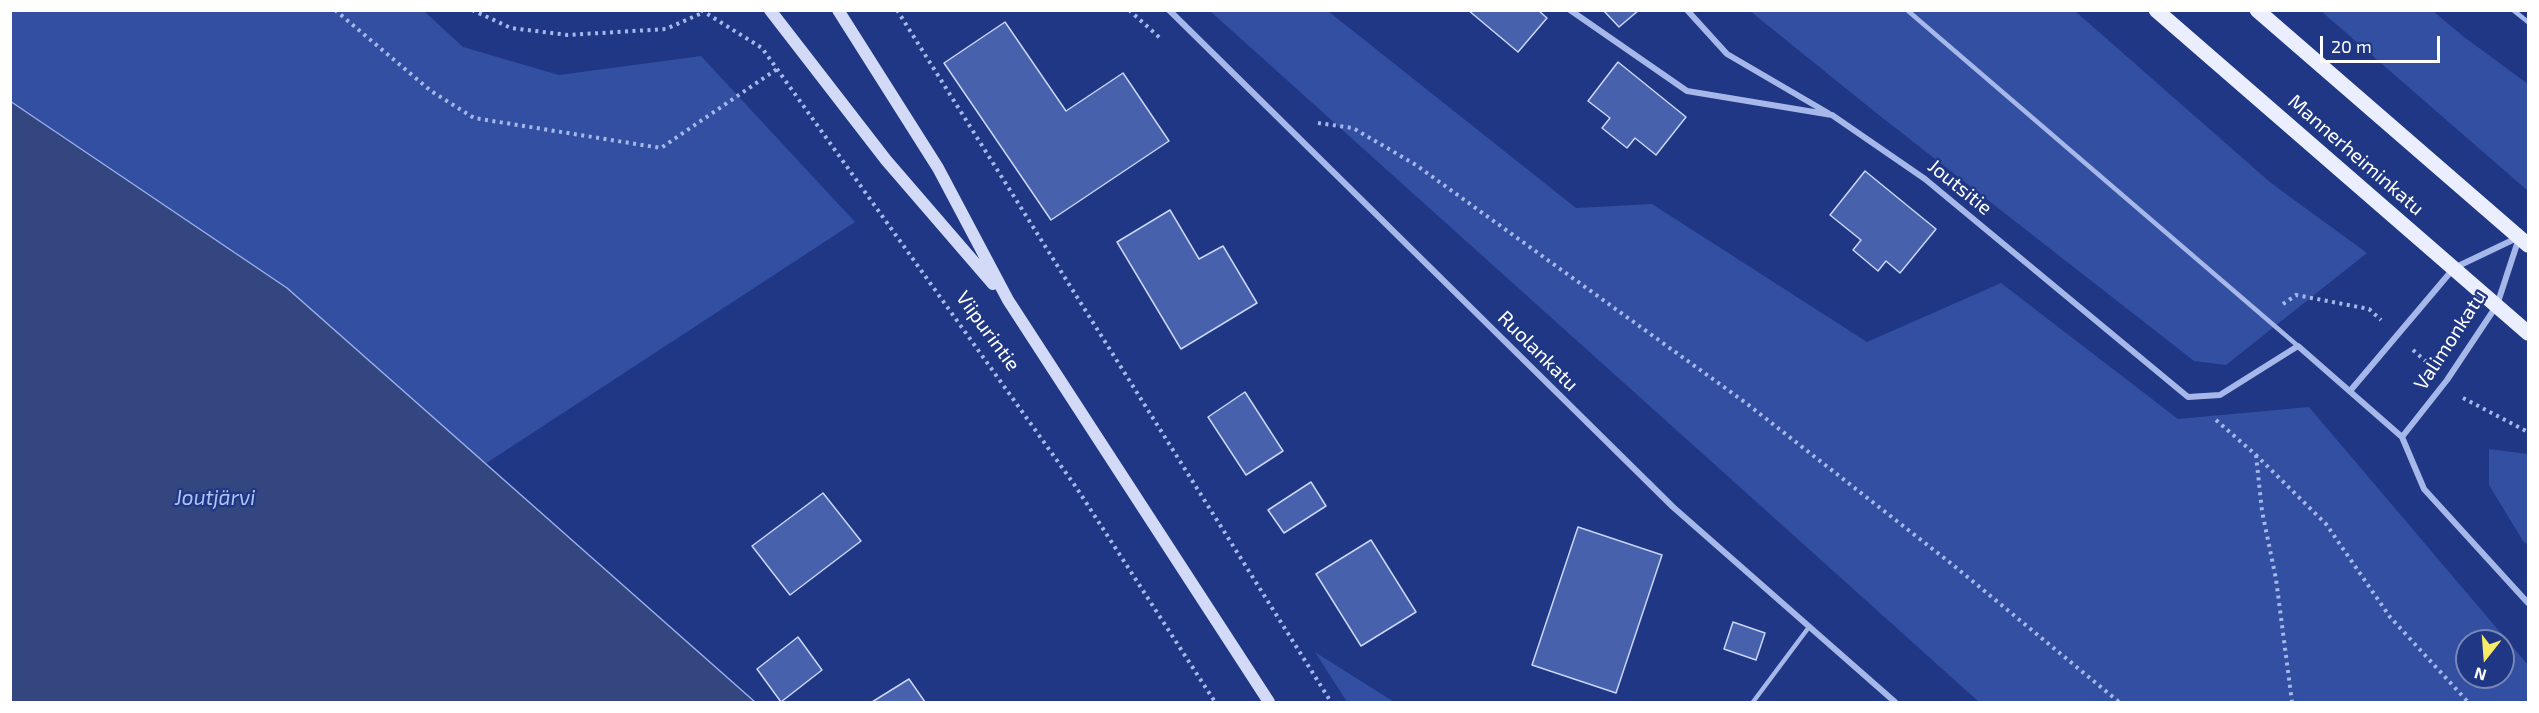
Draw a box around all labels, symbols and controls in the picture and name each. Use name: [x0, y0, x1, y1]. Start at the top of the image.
scale bar: [2323, 24, 2443, 62]
text: 20 m: [2331, 35, 2372, 57]
street label: Mannerheiminkatu: [2283, 89, 2429, 221]
street label: Joutsitie: [1923, 154, 1997, 220]
street label: Viipurintie: [951, 286, 1025, 376]
street label: Valimonkatu: [2409, 286, 2491, 394]
street label: Ruolankatu: [1493, 306, 1583, 396]
water label: Joutjärvi: [175, 485, 255, 511]
north arrow: [2455, 629, 2515, 689]
text: N: [2472, 664, 2488, 686]

